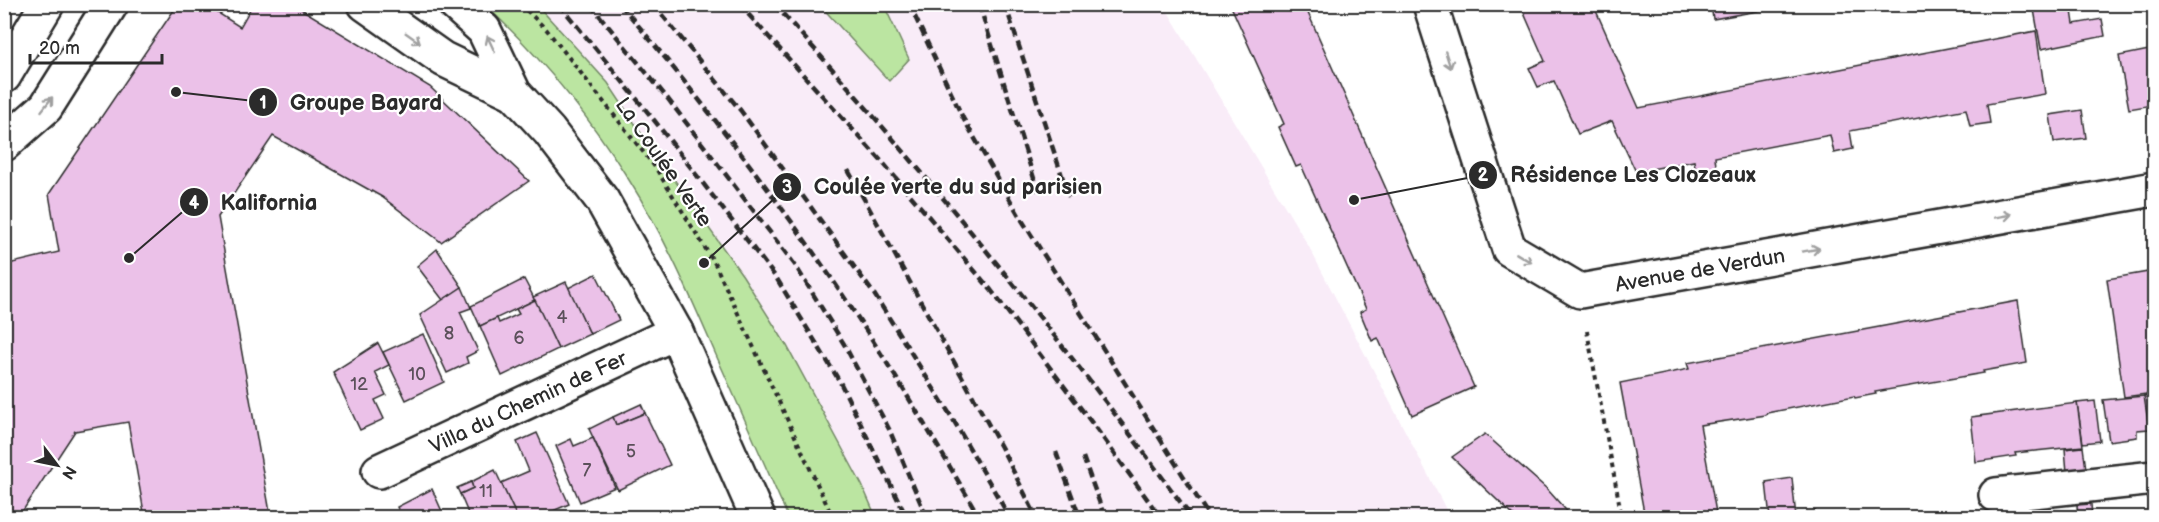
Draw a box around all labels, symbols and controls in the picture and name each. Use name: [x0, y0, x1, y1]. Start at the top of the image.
scale bar: [30, 27, 162, 65]
one-way arrow: [404, 32, 421, 44]
one-way arrow: [485, 36, 497, 54]
text: 20 m: [39, 38, 80, 59]
one-way arrow: [1443, 50, 1454, 69]
callout: Groupe Bayard: [248, 82, 454, 122]
text: Groupe Bayard: [290, 90, 442, 117]
text: 1: [259, 93, 267, 114]
street label: La Coulée Verte: [610, 93, 717, 232]
one-way arrow: [40, 96, 53, 112]
callout: Résidence Les Clozeaux: [1468, 155, 1767, 195]
text: Résidence Les Clozeaux: [1510, 162, 1756, 189]
text: 2: [1478, 165, 1489, 186]
callout: Coulée verte du sud parisien: [772, 167, 1114, 207]
text: Coulée verte du sud parisien: [814, 174, 1102, 201]
text: 3: [782, 177, 792, 198]
callout: Kalifornia: [179, 182, 330, 222]
text: Kalifornia: [221, 190, 317, 217]
text: 4: [189, 193, 200, 214]
one-way arrow: [1993, 210, 2013, 221]
street label: Avenue de Verdun: [1613, 243, 1787, 298]
one-way arrow: [1801, 245, 1821, 256]
one-way arrow: [1515, 252, 1532, 264]
house number: 4: [557, 307, 568, 328]
house number: 8: [444, 323, 454, 344]
house number: 6: [514, 328, 525, 349]
street label: Villa du Chemin de Fer: [426, 346, 631, 459]
house number: 10: [408, 364, 426, 385]
house number: 12: [350, 374, 368, 395]
north arrow: [27, 435, 87, 495]
house number: 5: [626, 441, 636, 462]
house number: 7: [583, 460, 592, 481]
text: N: [57, 462, 80, 482]
house number: 11: [479, 481, 493, 502]

